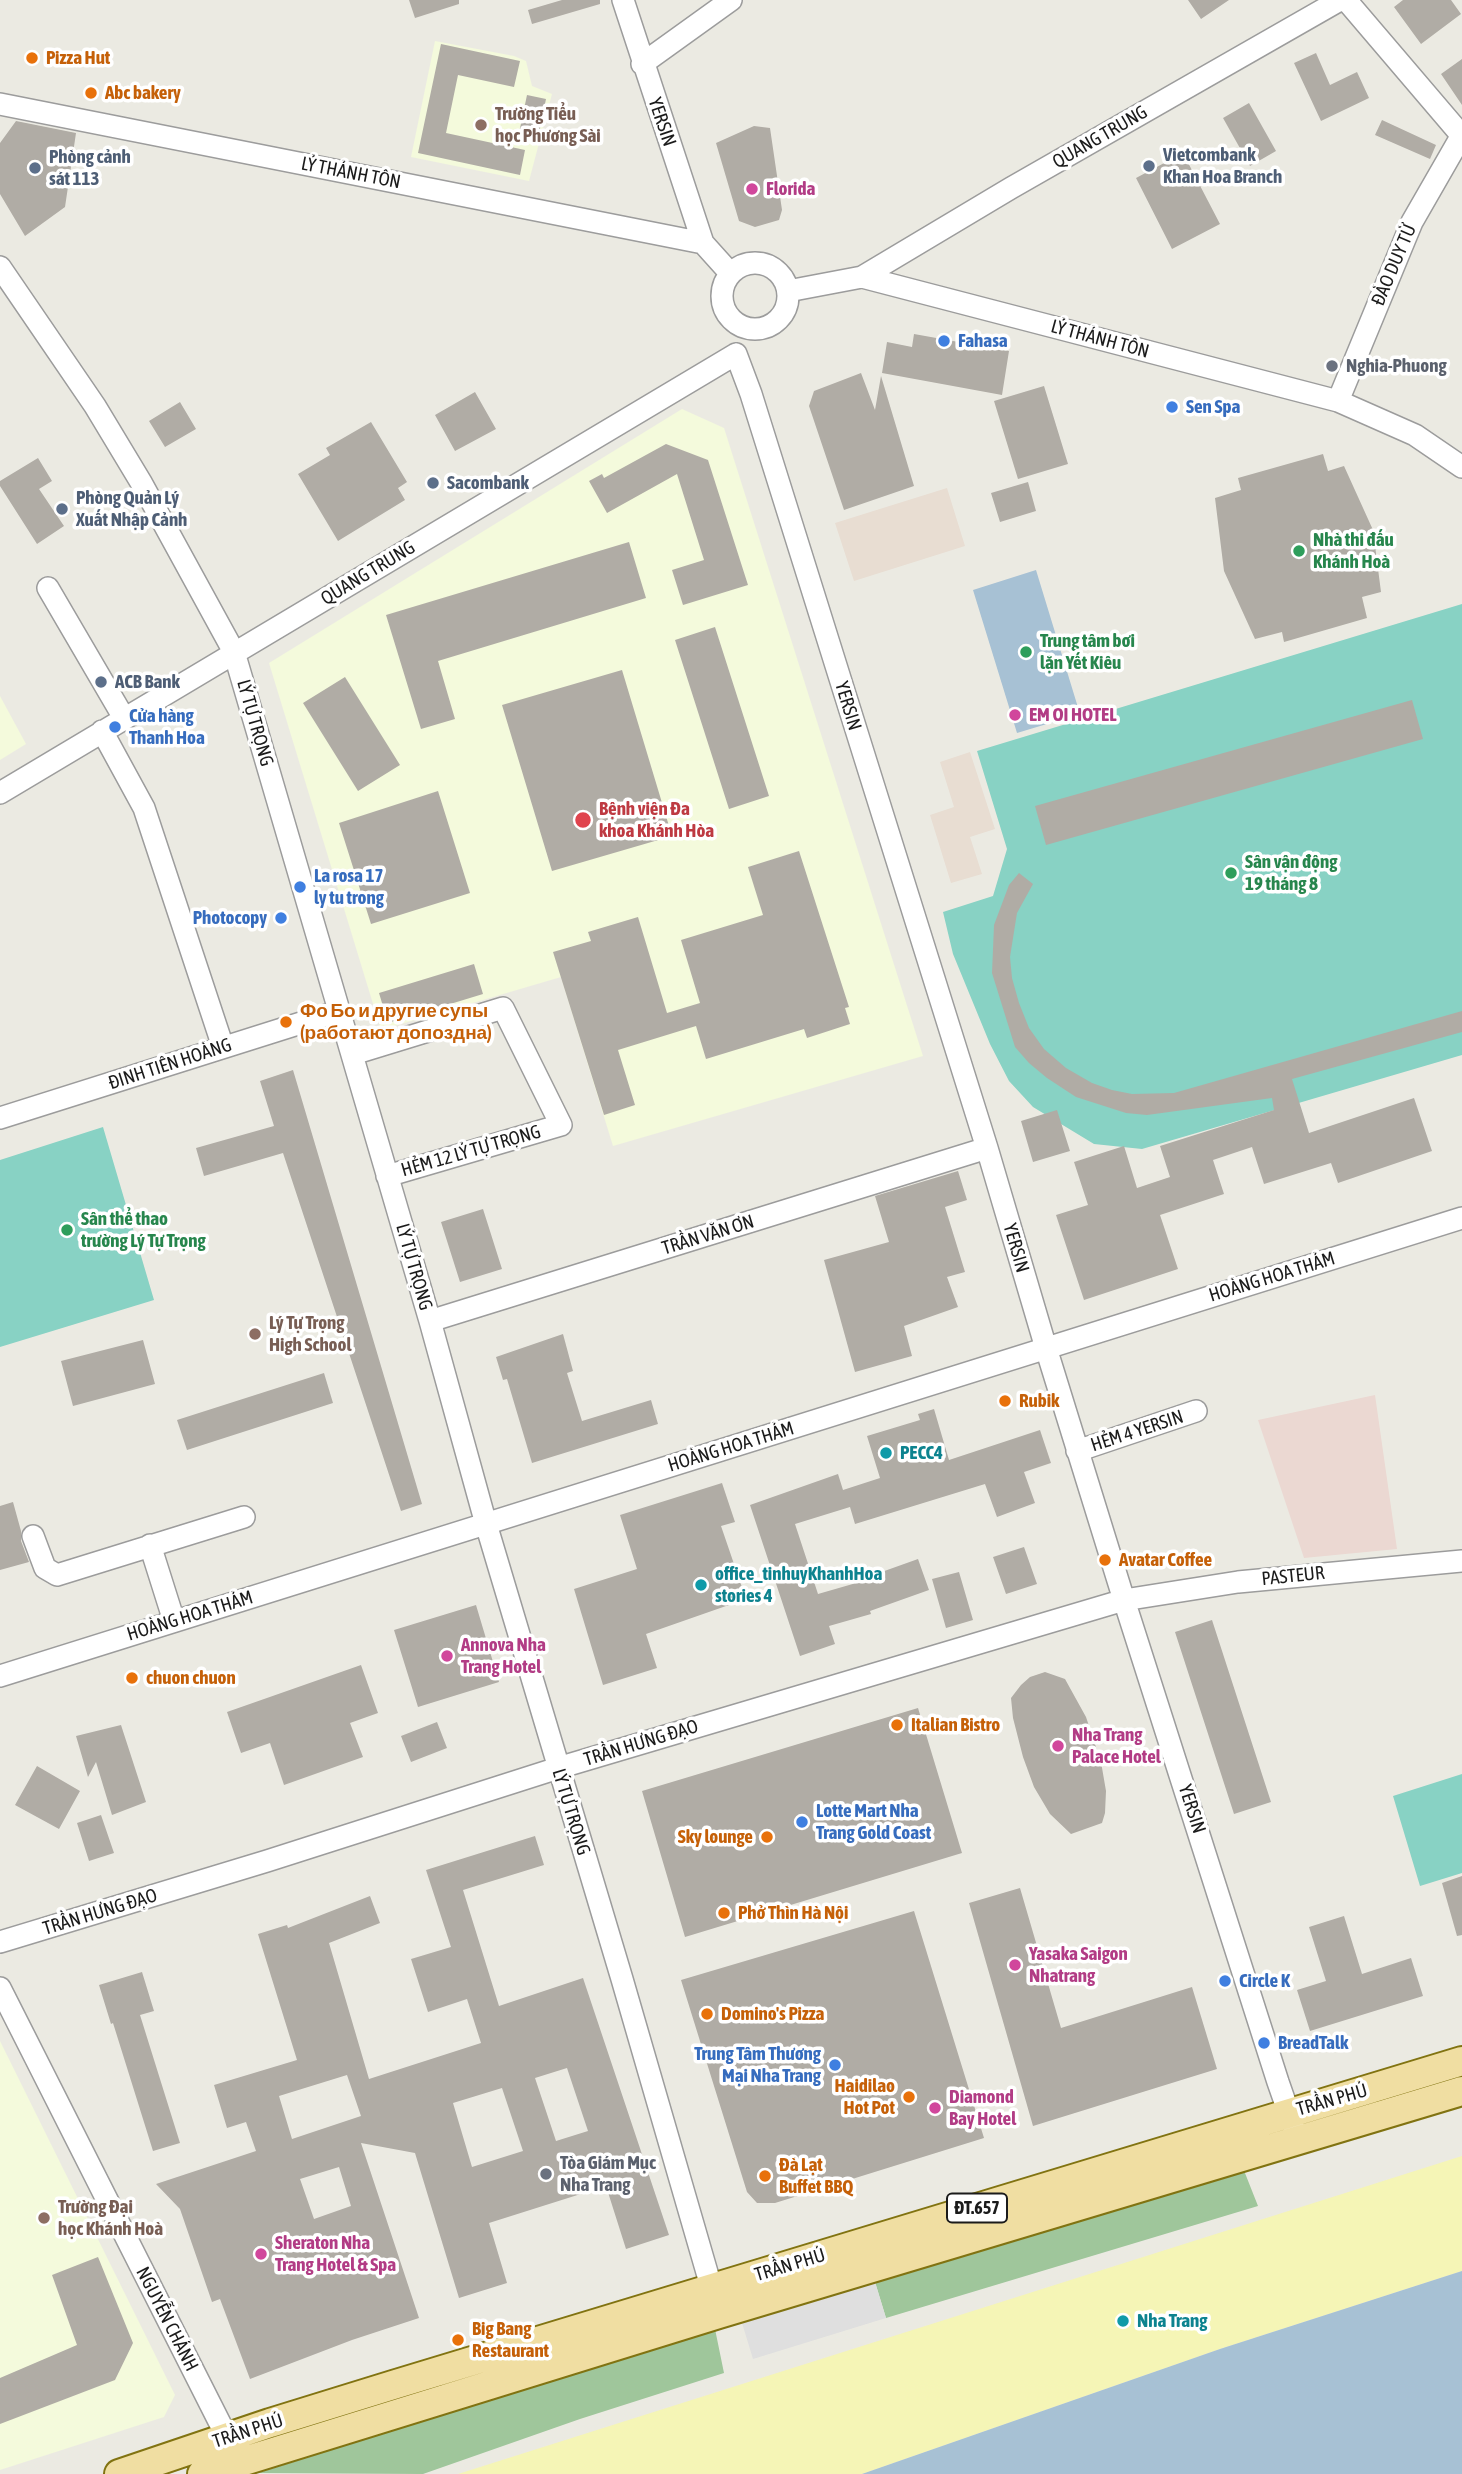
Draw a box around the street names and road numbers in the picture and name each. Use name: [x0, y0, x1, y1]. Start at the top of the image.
street label: YERSIN: [643, 95, 681, 149]
street label: QUANG TRUNG: [1048, 101, 1152, 173]
street label: LÝ THÁNH TÔN: [299, 152, 403, 194]
street label: ĐÀO DUY TỪ: [1367, 221, 1421, 309]
street label: LÝ THÁNH TÔN: [1048, 315, 1152, 363]
street label: QUANG TRUNG: [317, 536, 419, 610]
street label: LÝ TỰ TRỌNG: [232, 677, 278, 769]
street label: YERSIN: [830, 679, 866, 733]
street label: ĐINH TIÊN HOÀNG: [106, 1033, 234, 1095]
street label: HẺM 12 LÝ TỰ TRỌNG: [399, 1120, 543, 1182]
street label: TRẦN VĂN ƠN: [659, 1210, 757, 1260]
street label: LÝ TỰ TRỌNG: [391, 1221, 437, 1313]
street label: YERSIN: [998, 1221, 1034, 1275]
street label: HOÀNG HOA THÁM: [1206, 1247, 1338, 1307]
street label: HẺM 4 YERSIN: [1088, 1405, 1186, 1457]
street label: HOÀNG HOA THÁM: [665, 1417, 797, 1477]
street label: PASTEUR: [1260, 1561, 1326, 1591]
street label: HOÀNG HOA THÁM: [124, 1586, 256, 1646]
street label: TRẦN HƯNG ĐẠO: [581, 1715, 701, 1771]
street label: LÝ TỰ TRỌNG: [547, 1766, 595, 1858]
street label: YERSIN: [1173, 1782, 1211, 1836]
street label: TRẦN HƯNG ĐẠO: [40, 1884, 160, 1940]
street label: TRẦN PHÚ: [1294, 2079, 1370, 2121]
road number: ĐT.657: [947, 2194, 1007, 2222]
street label: TRẦN PHÚ: [752, 2243, 828, 2287]
street label: NGUYỄN CHÁNH: [131, 2263, 203, 2375]
street label: TRẦN PHÚ: [210, 2409, 286, 2453]

